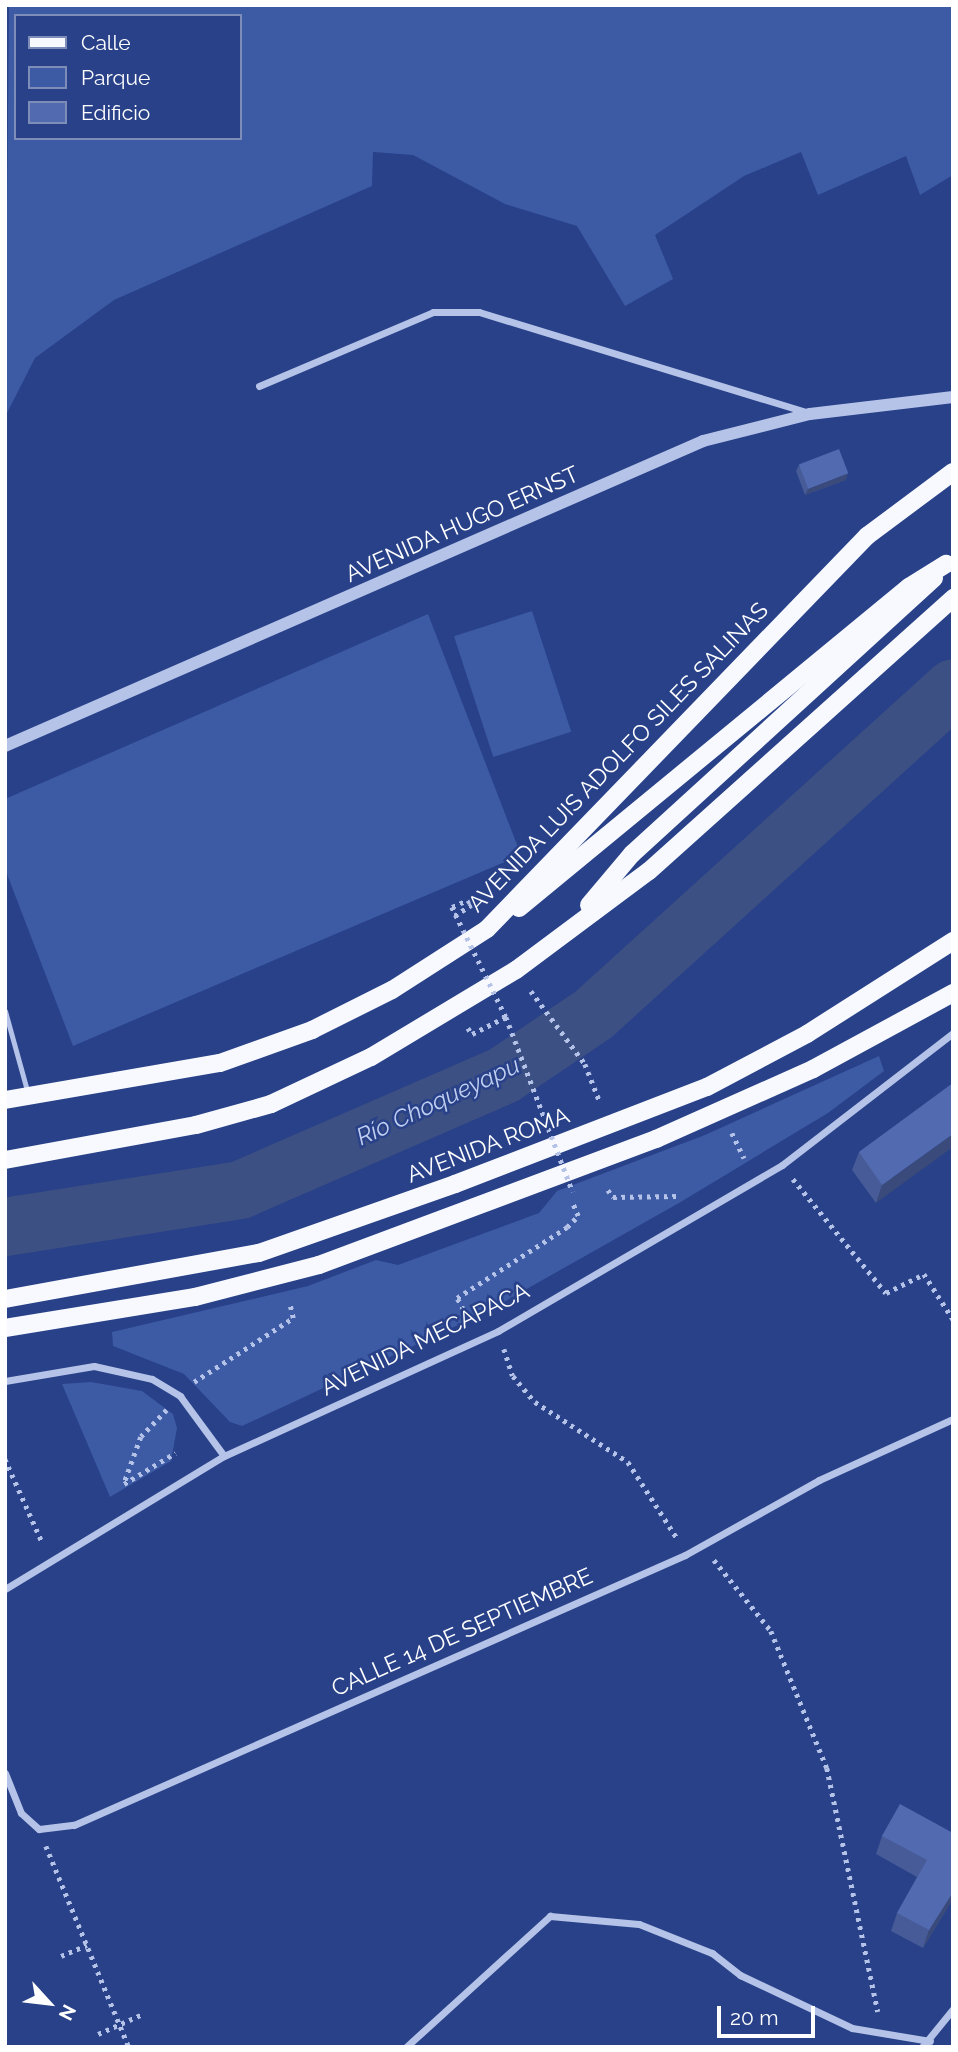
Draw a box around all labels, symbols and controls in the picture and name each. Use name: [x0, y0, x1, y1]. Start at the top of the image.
legend: [14, 14, 242, 140]
text: Calle: [81, 30, 131, 55]
text: Parque: [81, 65, 150, 90]
text: Edificio: [81, 100, 150, 125]
street label: AVENIDA HUGO ERNST: [341, 460, 583, 588]
street label: AVENIDA LUIS ADOLFO SILES SALINAS: [462, 596, 774, 918]
water label: Río Choqueyapu: [352, 1051, 524, 1151]
street label: AVENIDA ROMA: [402, 1101, 574, 1189]
street label: AVENIDA MECAPACA: [316, 1276, 534, 1402]
street label: CALLE 14 DE SEPTIEMBRE: [327, 1562, 597, 1702]
north arrow: [14, 1968, 84, 2038]
scale bar: [720, 1993, 818, 2037]
text: N: [55, 2001, 81, 2024]
text: 20 m: [730, 2005, 778, 2030]

